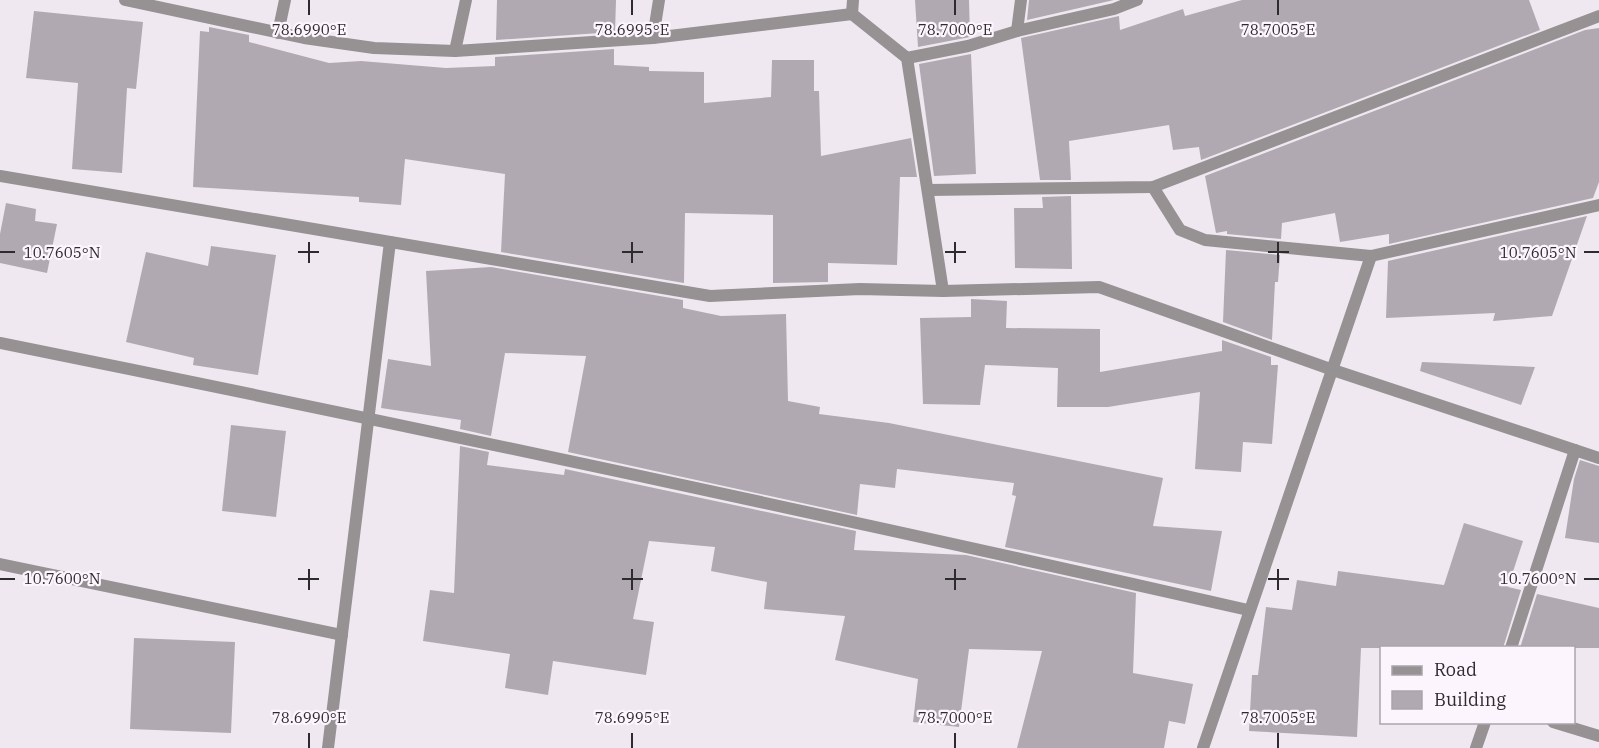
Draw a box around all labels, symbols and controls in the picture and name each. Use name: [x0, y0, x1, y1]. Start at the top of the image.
text: 78.6990°E: [272, 20, 346, 39]
text: 78.6995°E: [595, 20, 669, 39]
text: 78.7000°E: [918, 20, 992, 39]
text: 78.7005°E: [1241, 20, 1315, 39]
text: 10.7605°N: [24, 243, 100, 262]
text: 10.7605°N: [1500, 243, 1576, 262]
text: 10.7600°N: [24, 569, 100, 588]
text: 10.7600°N: [1500, 569, 1576, 588]
legend: [1380, 646, 1575, 724]
text: Road: [1434, 658, 1477, 681]
text: Building: [1434, 688, 1506, 711]
text: 78.6990°E: [272, 708, 346, 727]
text: 78.6995°E: [595, 708, 669, 727]
text: 78.7000°E: [918, 708, 992, 727]
text: 78.7005°E: [1241, 708, 1315, 727]

